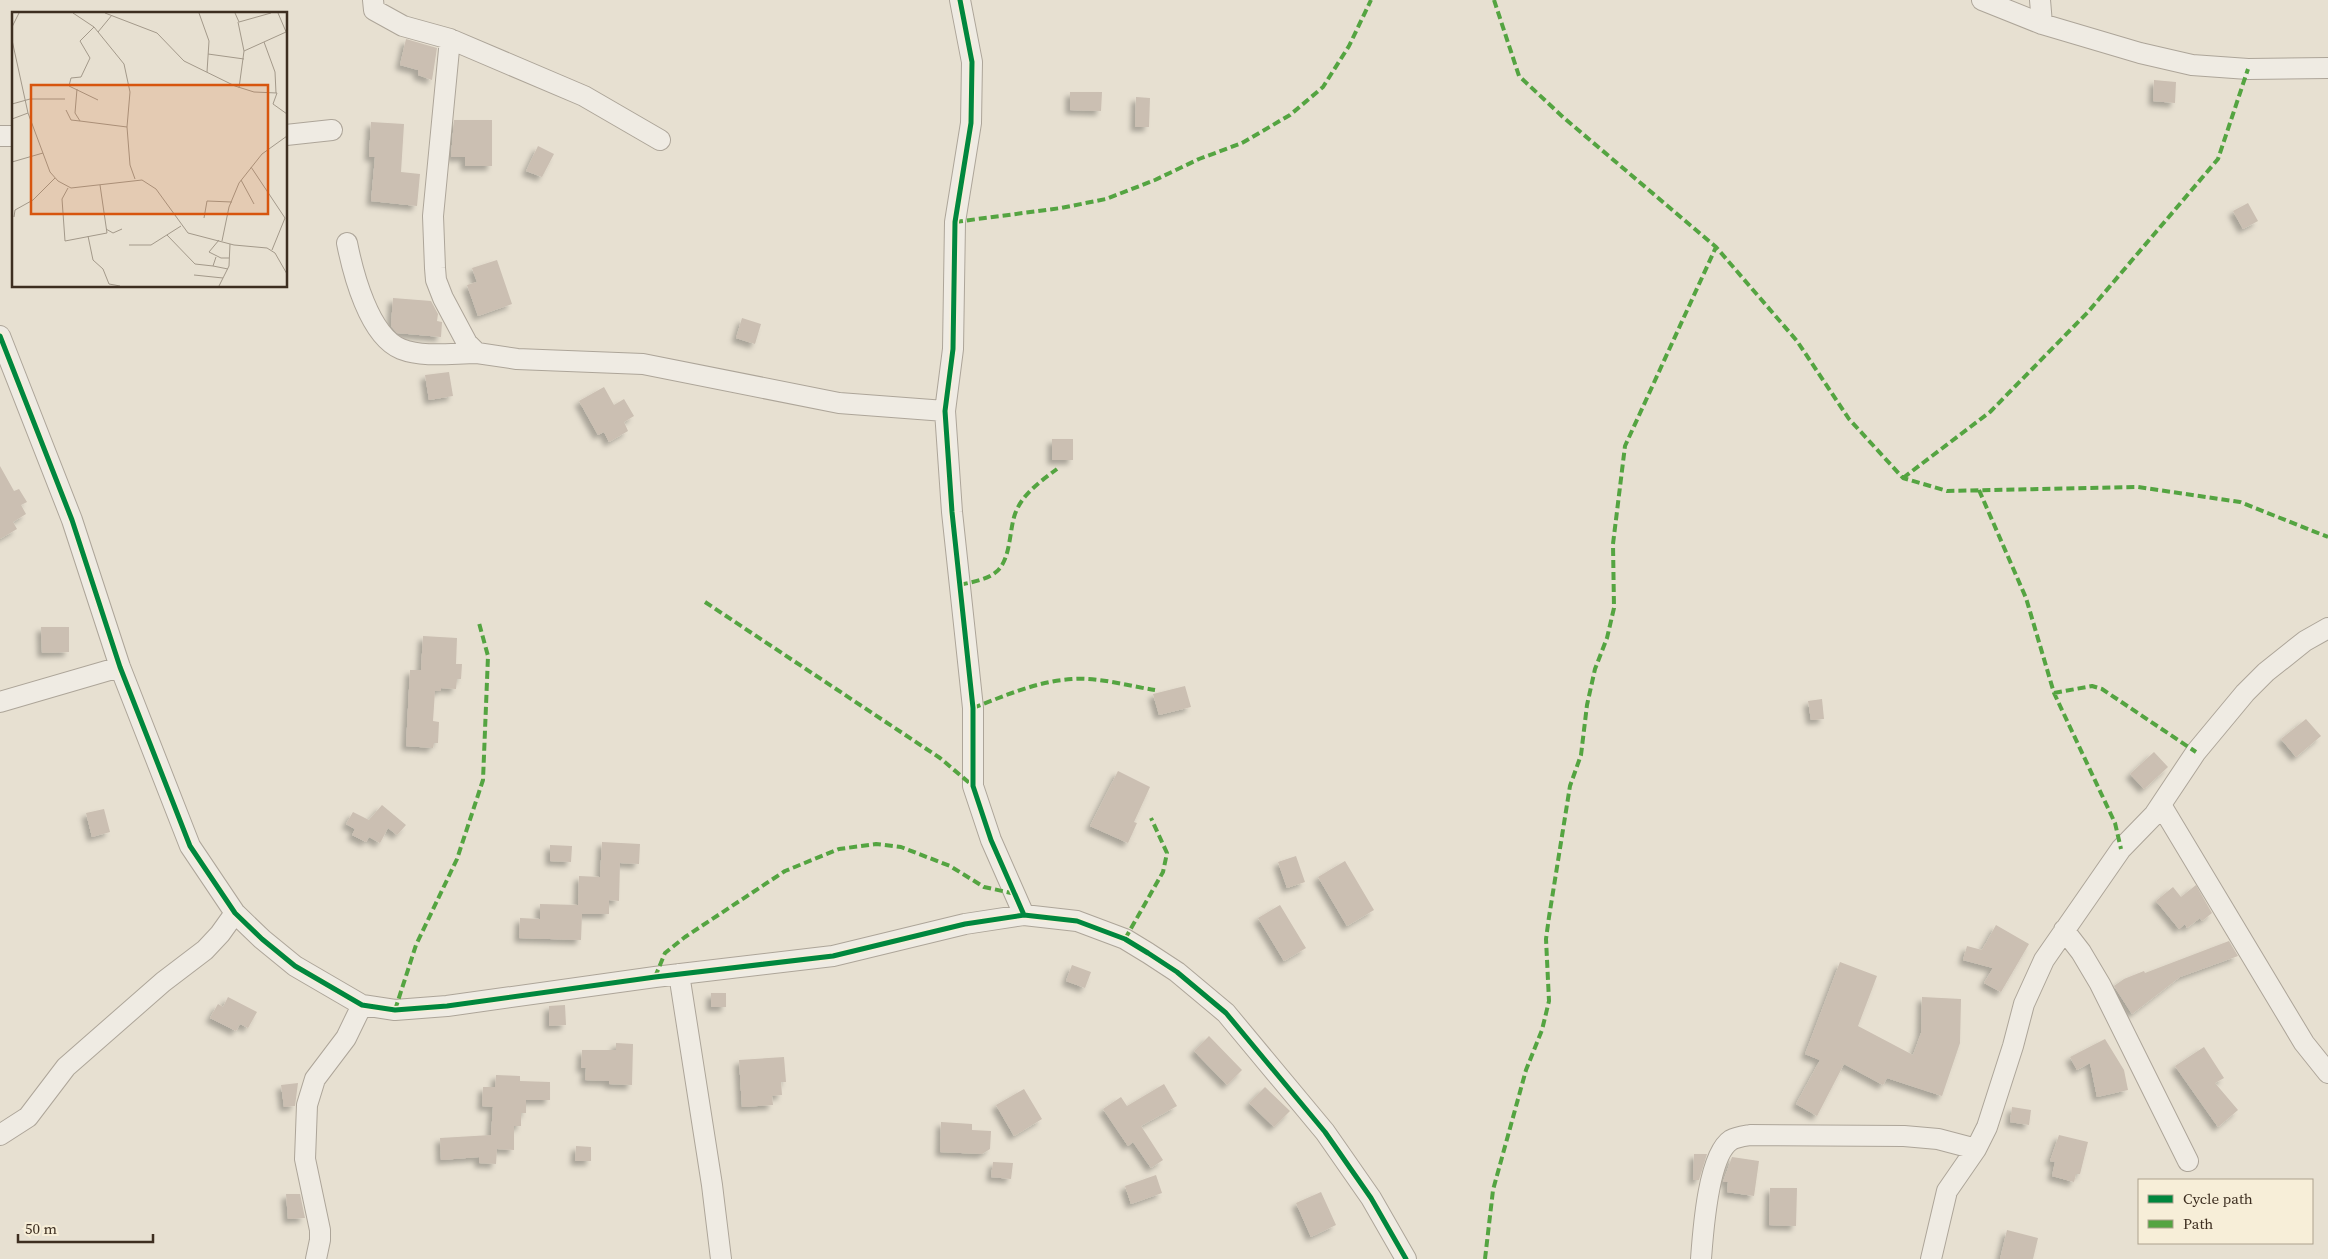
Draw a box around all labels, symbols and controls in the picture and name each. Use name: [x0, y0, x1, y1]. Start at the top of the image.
inset map: [12, 12, 288, 288]
legend: [2138, 1179, 2313, 1244]
text: Cycle path: [2183, 1188, 2253, 1209]
scale bar: [18, 1212, 152, 1244]
text: Path: [2183, 1213, 2213, 1234]
text: 50 m: [25, 1218, 57, 1239]

